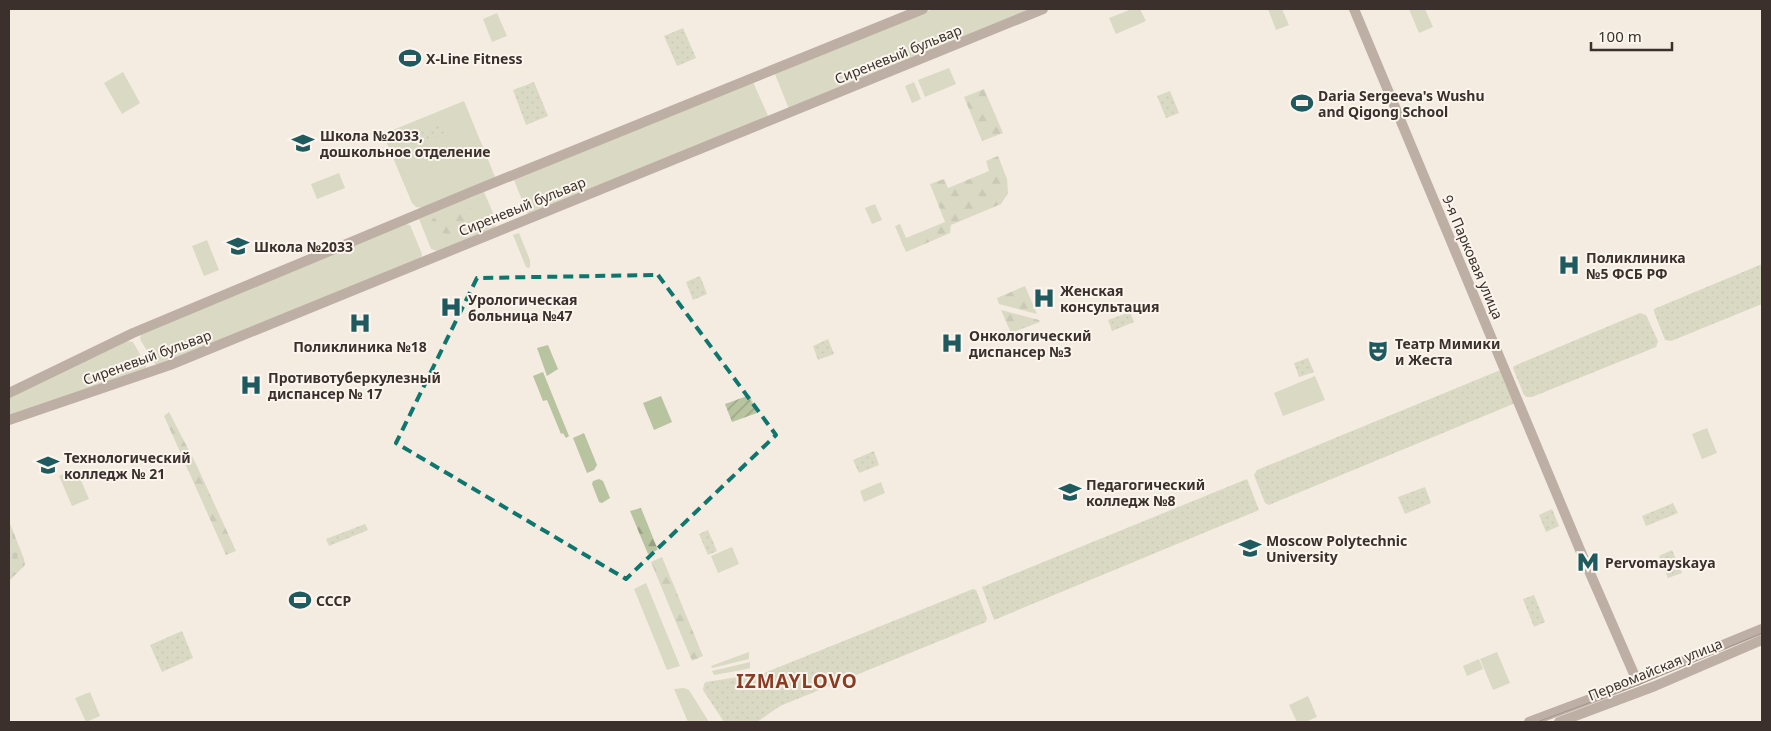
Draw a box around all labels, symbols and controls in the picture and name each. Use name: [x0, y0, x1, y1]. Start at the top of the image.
street label: Сиреневый бульвар: [832, 20, 964, 88]
scale bar: [1591, 20, 1672, 52]
text: 100 m: [1598, 26, 1642, 46]
sports icon: X-Line Fitness: [397, 45, 423, 71]
place label: X-Line Fitness: [426, 49, 522, 68]
place label: Daria Sergeeva's Wushu and Qigong School: [1318, 86, 1485, 121]
sports icon: Daria Sergeeva's Wushu and Qigong School: [1289, 90, 1315, 116]
place label: Школа №2033, дошкольное отделение: [320, 126, 491, 161]
school or university icon: Школа №2033, дошкольное отделение: [290, 130, 316, 156]
street label: Сиреневый бульвар: [456, 172, 588, 240]
street label: 9-я Парковая улица: [1438, 192, 1508, 322]
school or university icon: Школа №2033: [225, 233, 251, 259]
place label: Школа №2033: [254, 237, 353, 256]
place label: Поликлиника №5 ФСБ РФ: [1586, 248, 1686, 283]
hospital icon: Поликлиника №5 ФСБ РФ: [1556, 252, 1582, 278]
place label: Женская консультация: [1060, 281, 1159, 316]
hospital icon: Женская консультация: [1031, 285, 1057, 311]
place label: Урологическая больница №47: [468, 290, 578, 325]
hospital icon: Урологическая больница №47: [438, 294, 464, 320]
hospital icon: Поликлиника №18: [347, 310, 373, 336]
street label: Сиреневый бульвар: [80, 325, 214, 389]
place label: Онкологический диспансер №3: [969, 326, 1092, 361]
hospital icon: Онкологический диспансер №3: [939, 330, 965, 356]
place label: Театр Мимики и Жеста: [1395, 334, 1500, 369]
place label: Поликлиника №18: [293, 337, 427, 356]
theatre icon: Театр Мимики и Жеста: [1365, 338, 1391, 364]
place label: Противотуберкулезный диспансер № 17: [268, 368, 441, 403]
hospital icon: Противотуберкулезный диспансер № 17: [238, 372, 264, 398]
place label: Технологический колледж № 21: [64, 448, 191, 483]
school or university icon: Технологический колледж № 21: [35, 452, 61, 478]
place label: Педагогический колледж №8: [1086, 475, 1205, 510]
school or university icon: Педагогический колледж №8: [1057, 479, 1083, 505]
place label: Moscow Polytechnic University: [1266, 531, 1407, 566]
school or university icon: Moscow Polytechnic University: [1237, 535, 1263, 561]
metro station icon: Pervomayskaya: [1575, 549, 1601, 575]
place label: Pervomayskaya: [1605, 553, 1716, 572]
sports icon: СССР: [287, 587, 313, 613]
place label: СССР: [316, 591, 352, 610]
street label: Первомайская улица: [1585, 633, 1725, 705]
district label: IZMAYLOVO: [736, 668, 858, 694]

